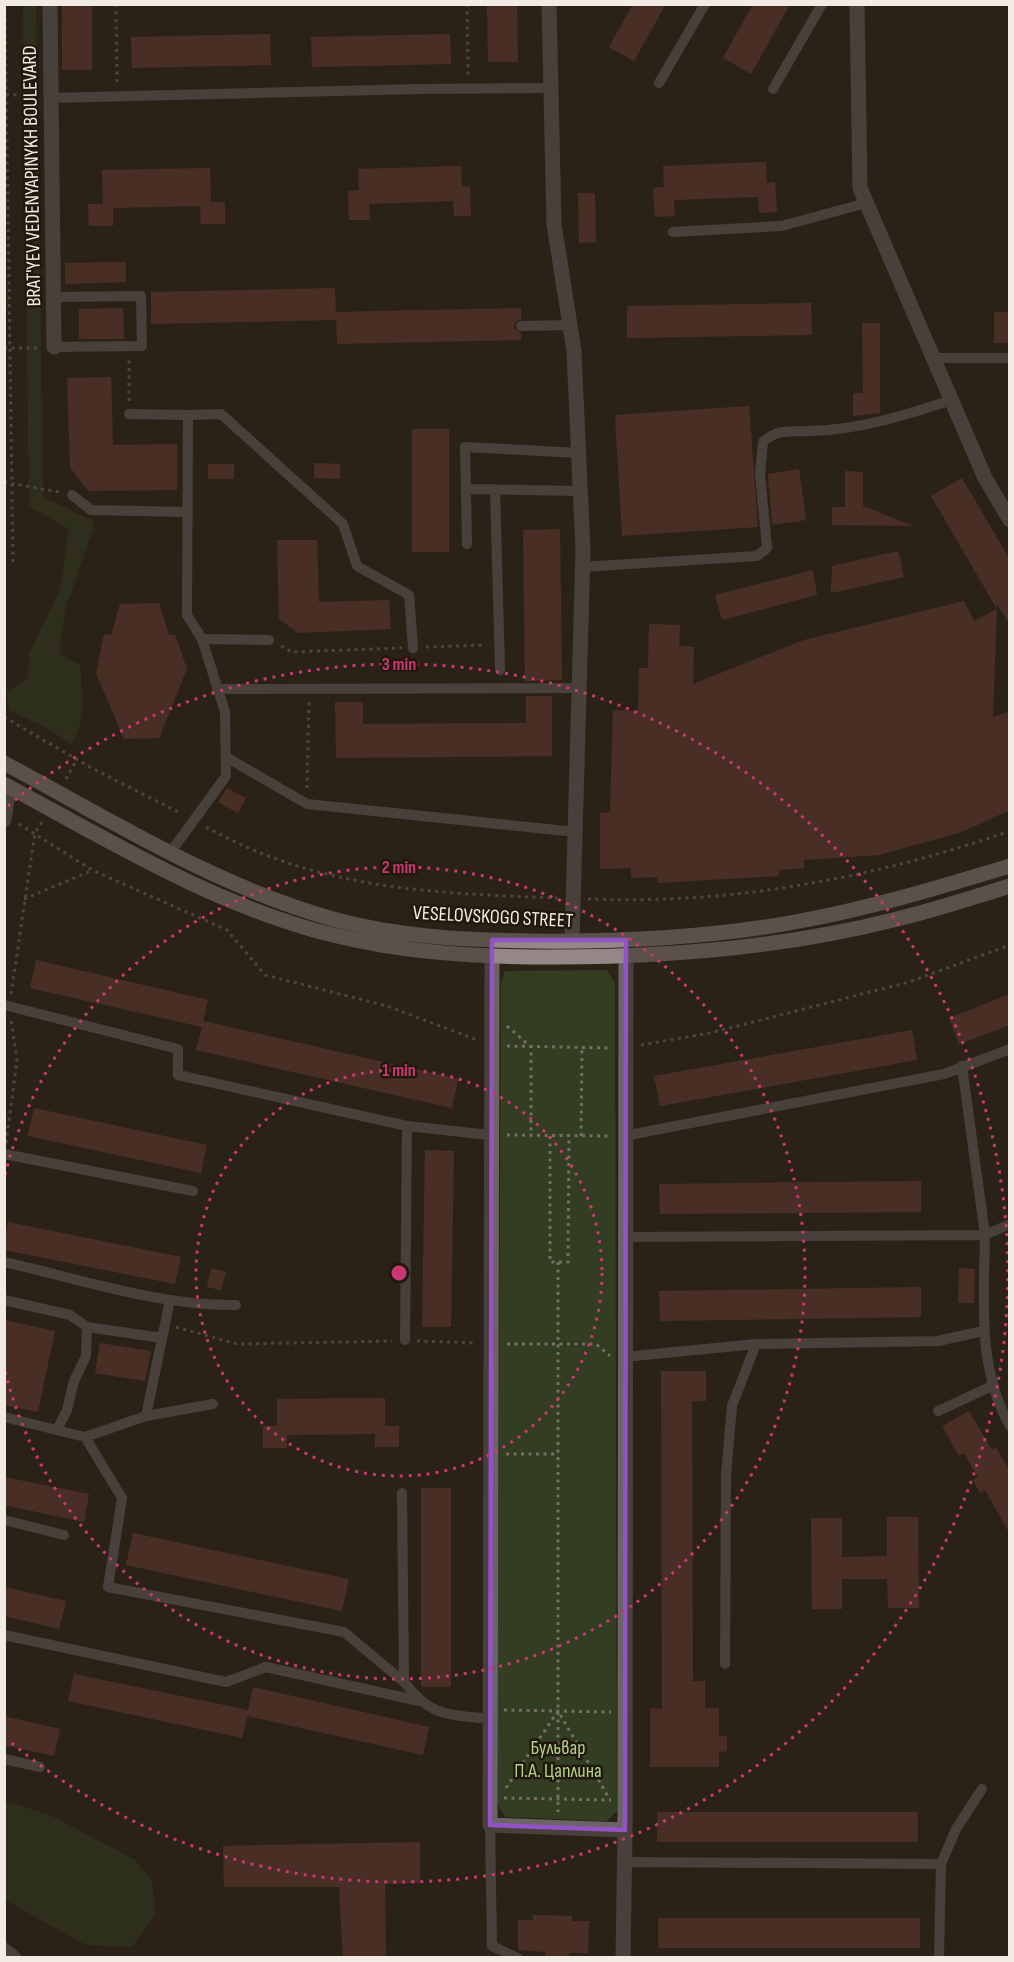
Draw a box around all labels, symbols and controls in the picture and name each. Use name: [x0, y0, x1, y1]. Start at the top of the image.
street label: BRAT'YEV VEDENYAPINYKH BOULEVARD: [18, 45, 46, 307]
text: 3 min: [382, 654, 416, 675]
text: 2 min: [382, 857, 416, 878]
street label: VESELOVSKOGO STREET: [412, 901, 574, 933]
text: 1 min: [382, 1060, 416, 1081]
centre of rings: [389, 1263, 409, 1283]
park label: Бульвар П.А. Цаплина: [514, 1736, 602, 1783]

